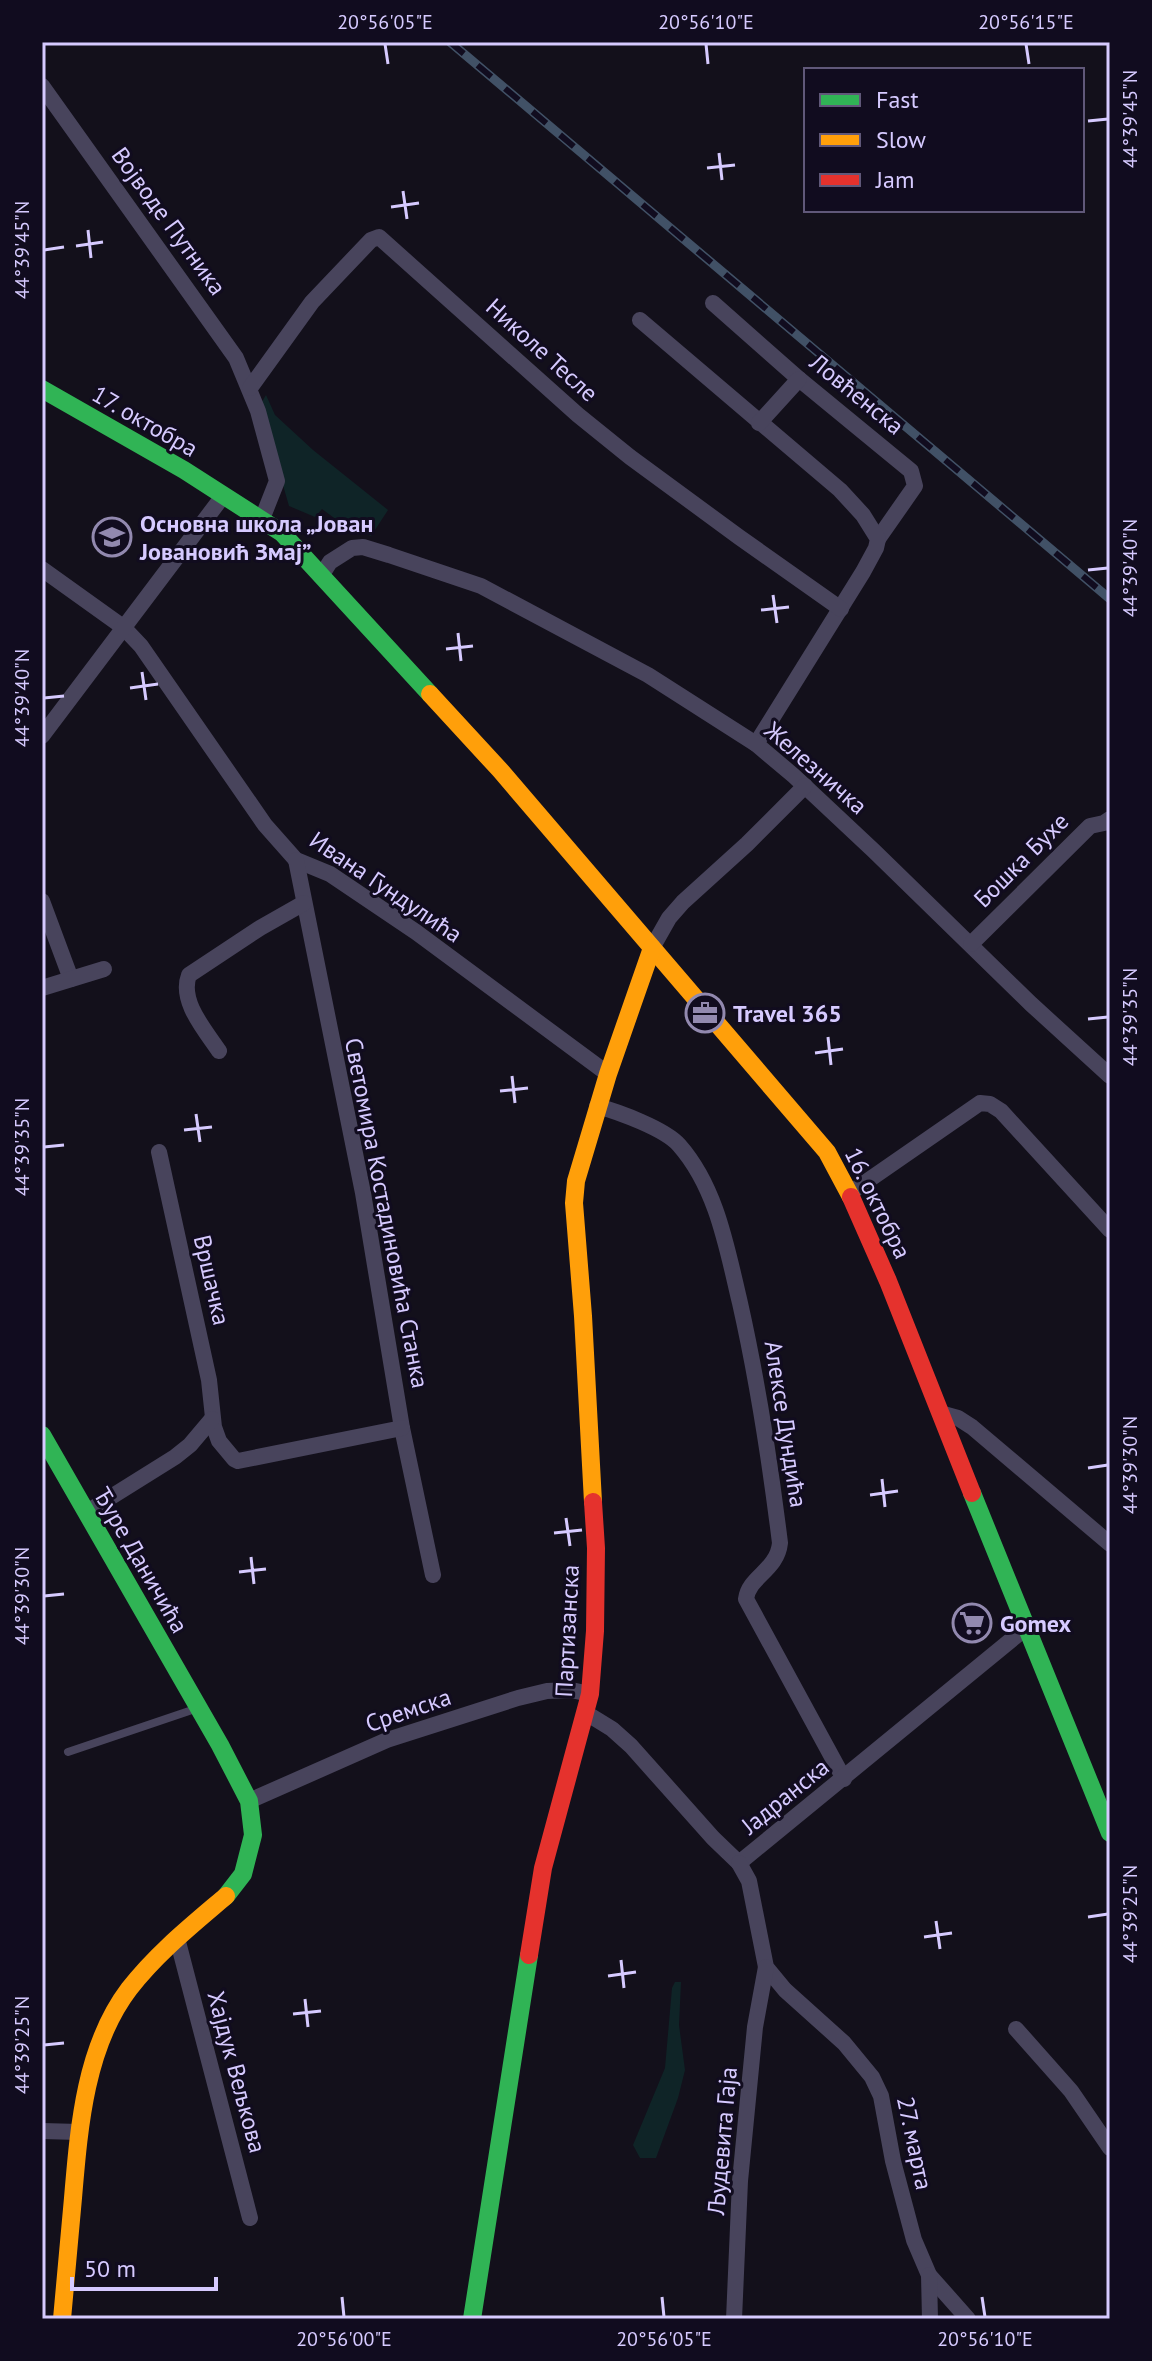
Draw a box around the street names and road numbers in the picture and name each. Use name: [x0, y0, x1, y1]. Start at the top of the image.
street label: Војводе Путника: [105, 141, 233, 301]
street label: Николе Тесле: [479, 292, 605, 408]
street label: Ловћенска: [803, 346, 910, 441]
street label: 17. октобра: [86, 378, 204, 464]
street label: Железничка: [757, 714, 874, 821]
street label: Бошка Бухе: [967, 806, 1075, 914]
street label: Ивана Гундулића: [304, 824, 468, 950]
street label: Светомира Костадиновића Станка: [338, 1035, 436, 1391]
street label: 16. октобра: [838, 1142, 918, 1264]
street label: Вршачка: [187, 1232, 237, 1328]
street label: Алексе Дундића: [758, 1338, 814, 1510]
street label: Ђуре Даничића: [87, 1481, 195, 1639]
street label: Партизанска: [548, 1564, 586, 1698]
street label: Сремска: [361, 1681, 455, 1739]
street label: Јадранска: [734, 1751, 835, 1841]
street label: Хајдук Вељкова: [200, 1988, 274, 2156]
street label: Људевита Гаја: [700, 2066, 744, 2217]
street label: 27. марта: [890, 2093, 940, 2193]

